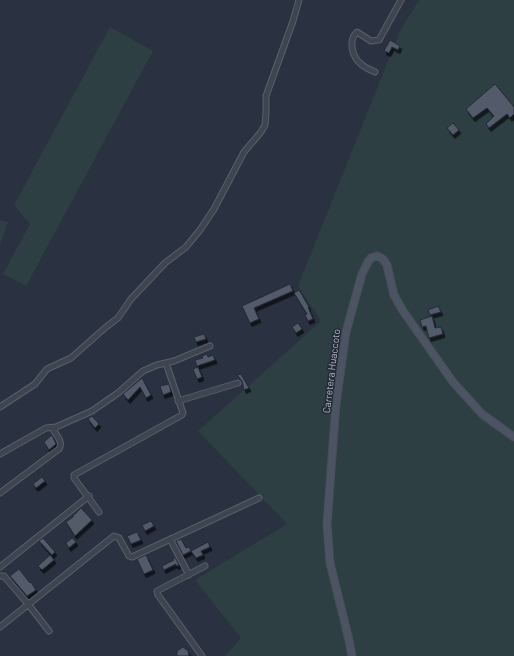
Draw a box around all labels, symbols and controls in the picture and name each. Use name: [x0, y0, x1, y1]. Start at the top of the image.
street label: Carretera Huaccoto: [320, 328, 342, 414]

